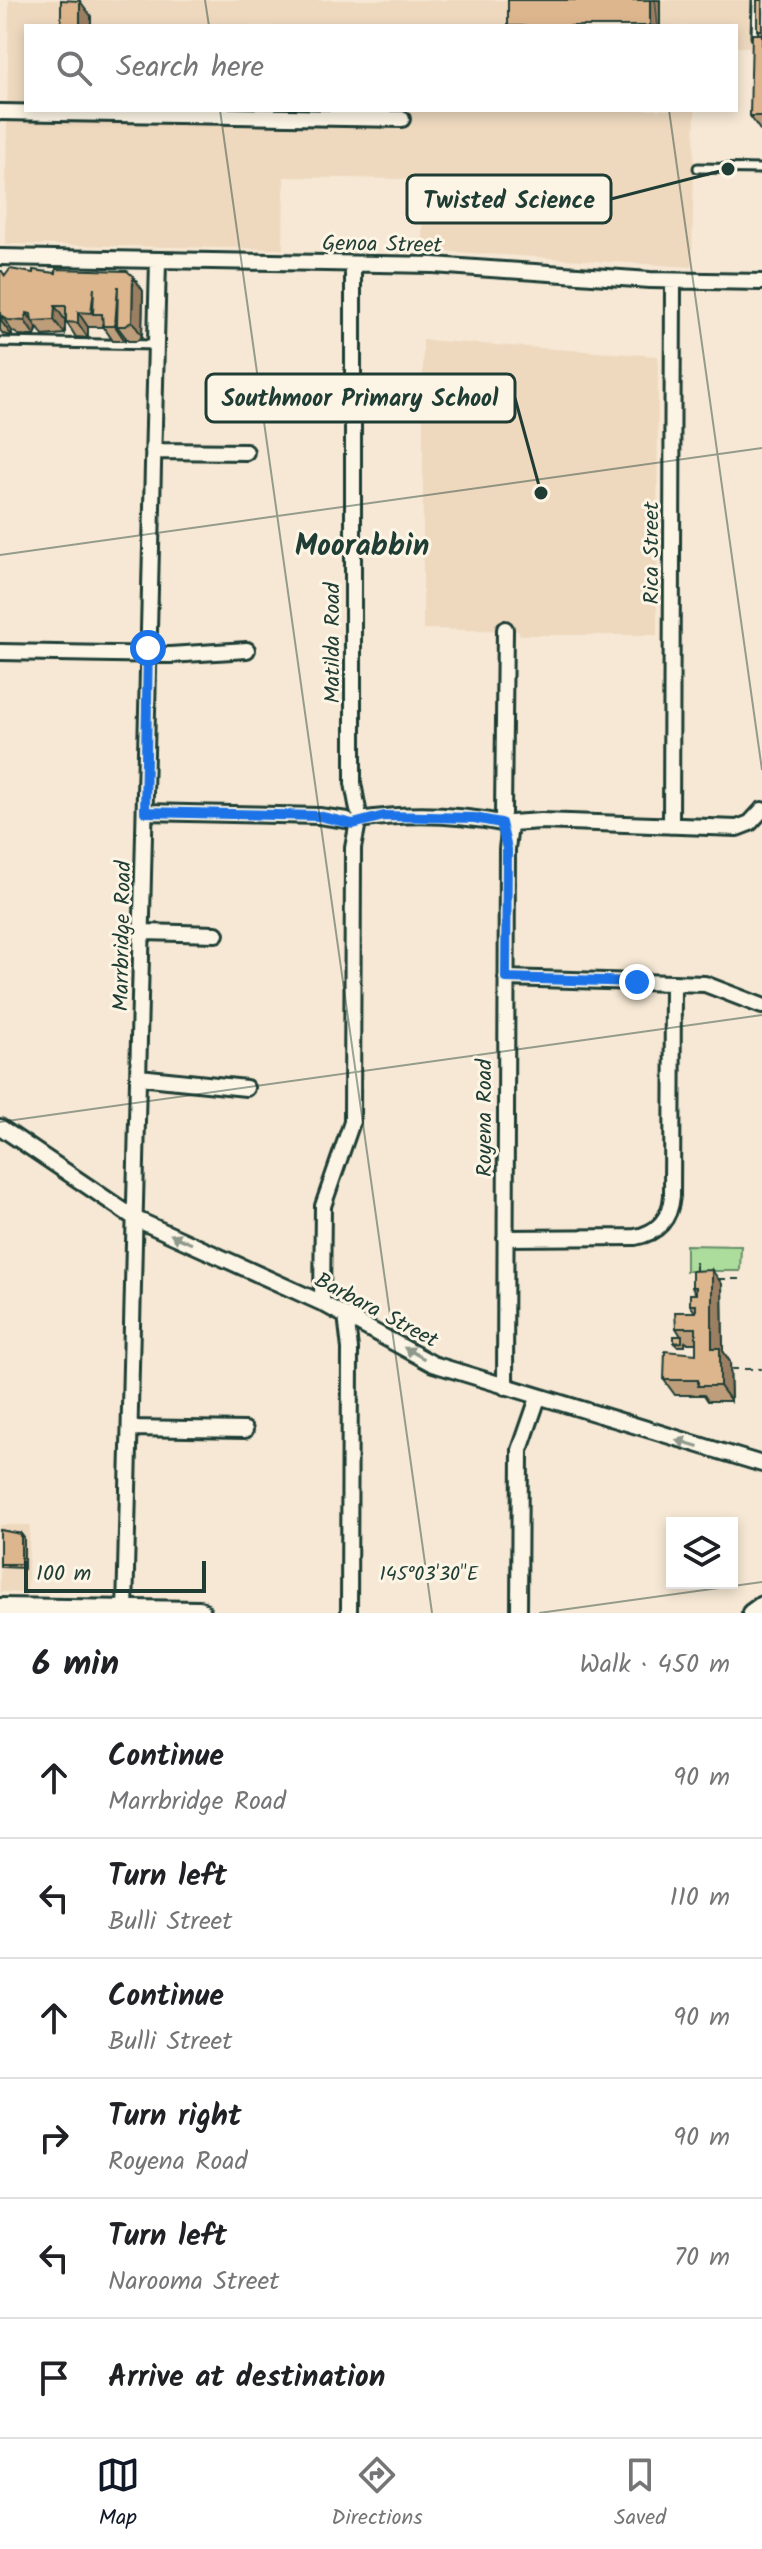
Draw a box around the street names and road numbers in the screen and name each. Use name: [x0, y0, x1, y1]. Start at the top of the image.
street label: Genoa Street: [322, 227, 443, 264]
street label: Rica Street: [635, 501, 670, 604]
street label: Matilda Road: [316, 581, 351, 704]
street label: Marrbridge Road: [105, 859, 142, 1012]
street label: Royena Road: [468, 1058, 503, 1177]
street label: Barbara Street: [308, 1264, 444, 1359]

